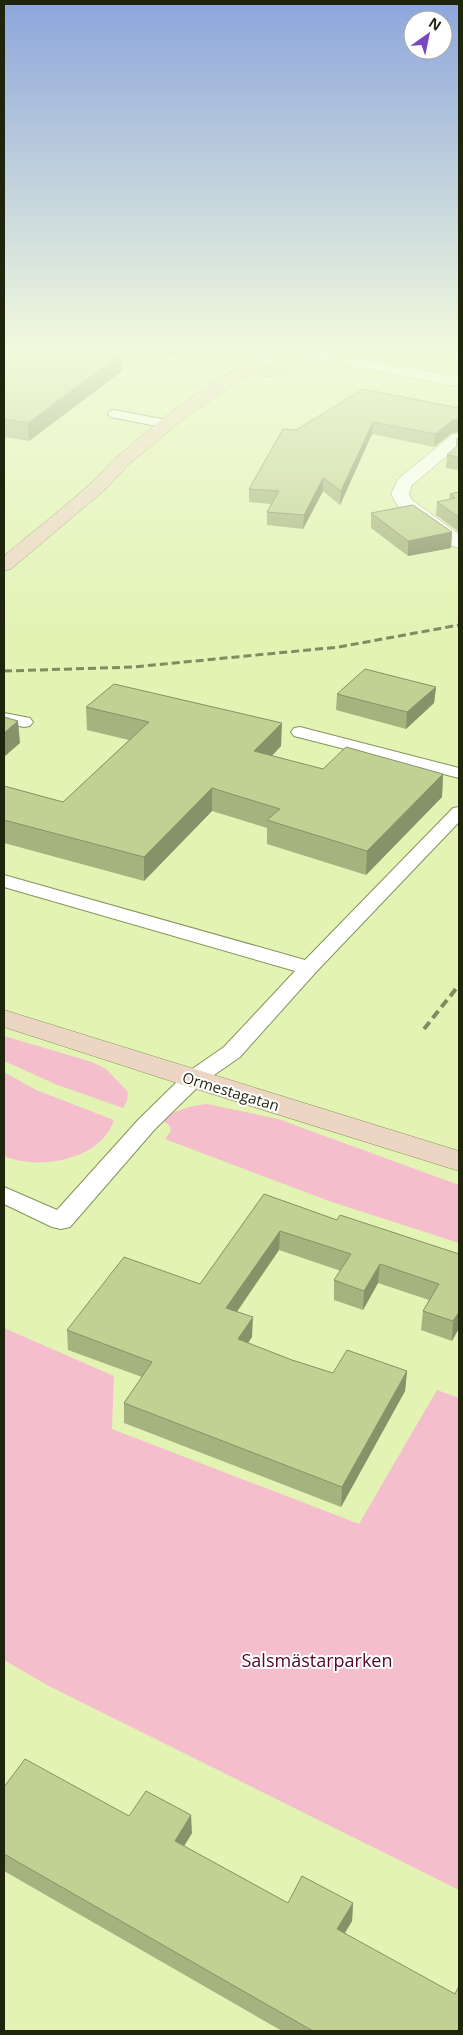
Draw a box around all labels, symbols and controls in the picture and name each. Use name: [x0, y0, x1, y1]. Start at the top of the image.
north arrow: [403, 10, 453, 60]
text: N: [425, 13, 445, 35]
street label: Ormestagatan: [180, 1067, 282, 1115]
park label: Salsmästarparken: [242, 1648, 393, 1672]

